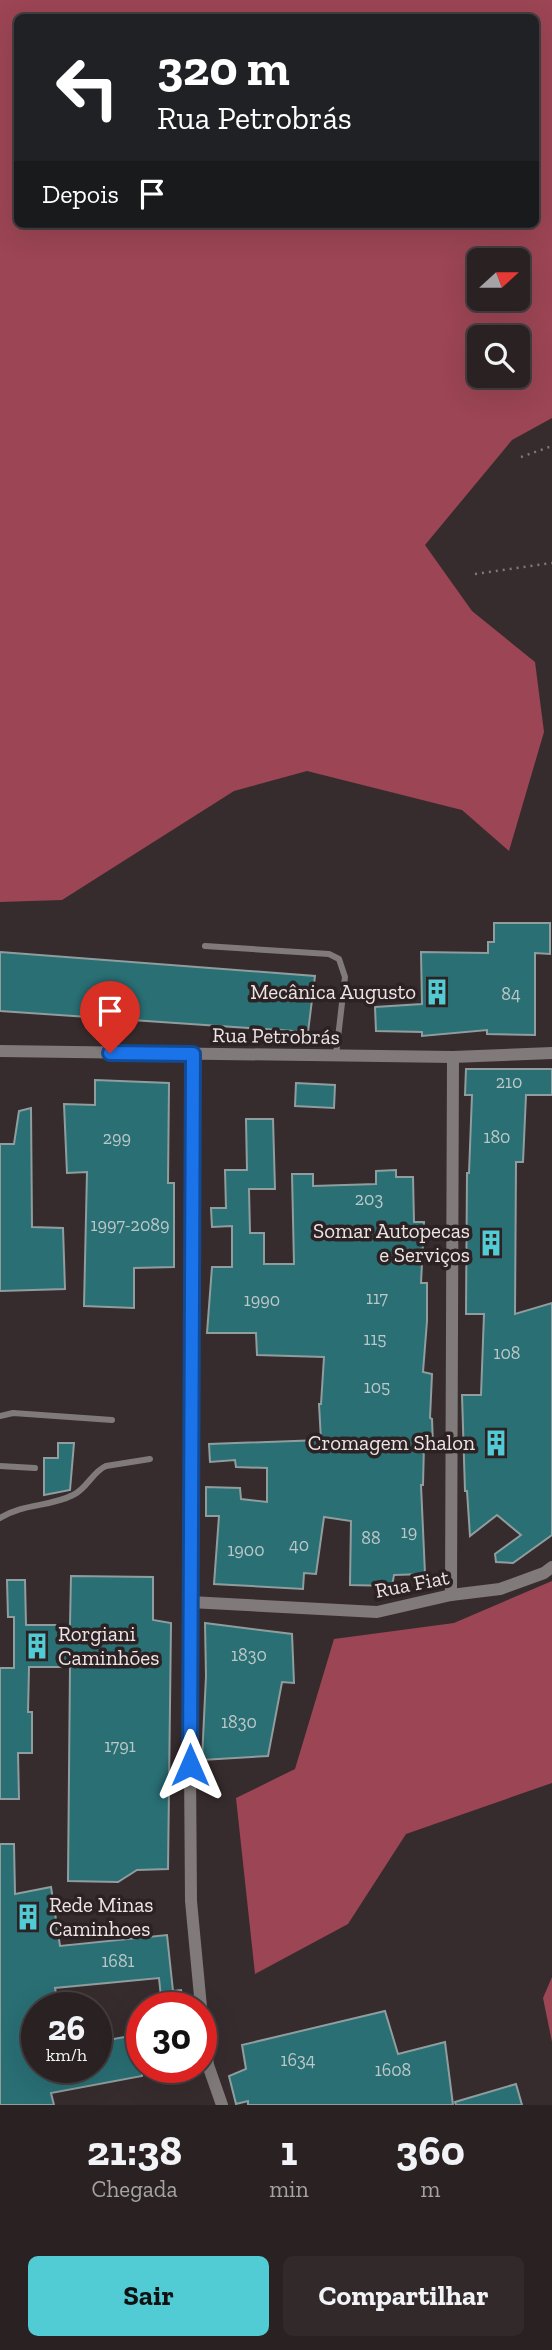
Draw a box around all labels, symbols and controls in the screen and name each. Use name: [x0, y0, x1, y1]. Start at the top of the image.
text: 320 m: [157, 39, 290, 98]
icon: left: [42, 42, 133, 133]
text: Rua Petrobrás: [157, 99, 352, 137]
icon: arrive: [133, 175, 171, 213]
text: Depois: [42, 178, 119, 210]
north arrow: [467, 248, 530, 312]
map controls: [467, 248, 530, 388]
button: search: [467, 325, 530, 388]
building icon: Mecânica Augusto: [422, 977, 452, 1007]
place label: Mecânica Augusto: [250, 979, 416, 1004]
pin: [80, 981, 140, 1053]
house number: 84: [501, 983, 521, 1005]
icon: arrive: [91, 992, 129, 1030]
street label: Rua Petrobrás: [212, 1022, 340, 1049]
house number: 210: [496, 1071, 522, 1093]
house number: 180: [484, 1126, 510, 1148]
house number: 299: [103, 1127, 131, 1149]
house number: 203: [355, 1188, 383, 1210]
house number: 1997-2089: [90, 1214, 170, 1236]
place label: Somar Autopecas e Serviços: [313, 1218, 470, 1267]
building icon: Somar Autopecas e Serviços: [476, 1228, 506, 1258]
house number: 117: [366, 1287, 389, 1309]
house number: 1990: [244, 1289, 280, 1311]
house number: 115: [363, 1328, 387, 1350]
house number: 108: [494, 1342, 520, 1364]
house number: 105: [364, 1376, 390, 1398]
building icon: Cromagem Shalon: [481, 1428, 511, 1458]
place label: Cromagem Shalon: [308, 1430, 475, 1455]
house number: 19: [401, 1521, 417, 1543]
house number: 88: [361, 1527, 381, 1549]
house number: 40: [289, 1534, 309, 1556]
house number: 1900: [227, 1539, 265, 1561]
street label: Rua Fiat: [373, 1564, 451, 1603]
place label: Rorgiani Caminhões: [58, 1621, 159, 1670]
building icon: Rorgiani Caminhões: [22, 1631, 52, 1661]
house number: 1830: [231, 1644, 267, 1666]
house number: 1830: [221, 1711, 257, 1733]
position arrow: [153, 1728, 227, 1802]
house number: 1791: [104, 1735, 136, 1757]
place label: Rede Minas Caminhoes: [49, 1892, 154, 1941]
building icon: Rede Minas Caminhoes: [13, 1902, 43, 1932]
house number: 1681: [101, 1950, 135, 1972]
speed limit sign: 30: [126, 1992, 217, 2083]
text: 26: [48, 2007, 85, 2049]
text: km/h: [46, 2044, 87, 2066]
house number: 1634: [281, 2049, 316, 2071]
house number: 1608: [375, 2059, 411, 2081]
text: 21:38: [87, 2125, 182, 2176]
text: 1: [280, 2125, 297, 2176]
text: 360: [396, 2125, 465, 2176]
text: Chegada: [92, 2175, 178, 2203]
text: min: [269, 2175, 309, 2203]
text: m: [420, 2175, 440, 2203]
button: Sair: [28, 2256, 269, 2336]
button: Compartilhar: [283, 2256, 524, 2336]

